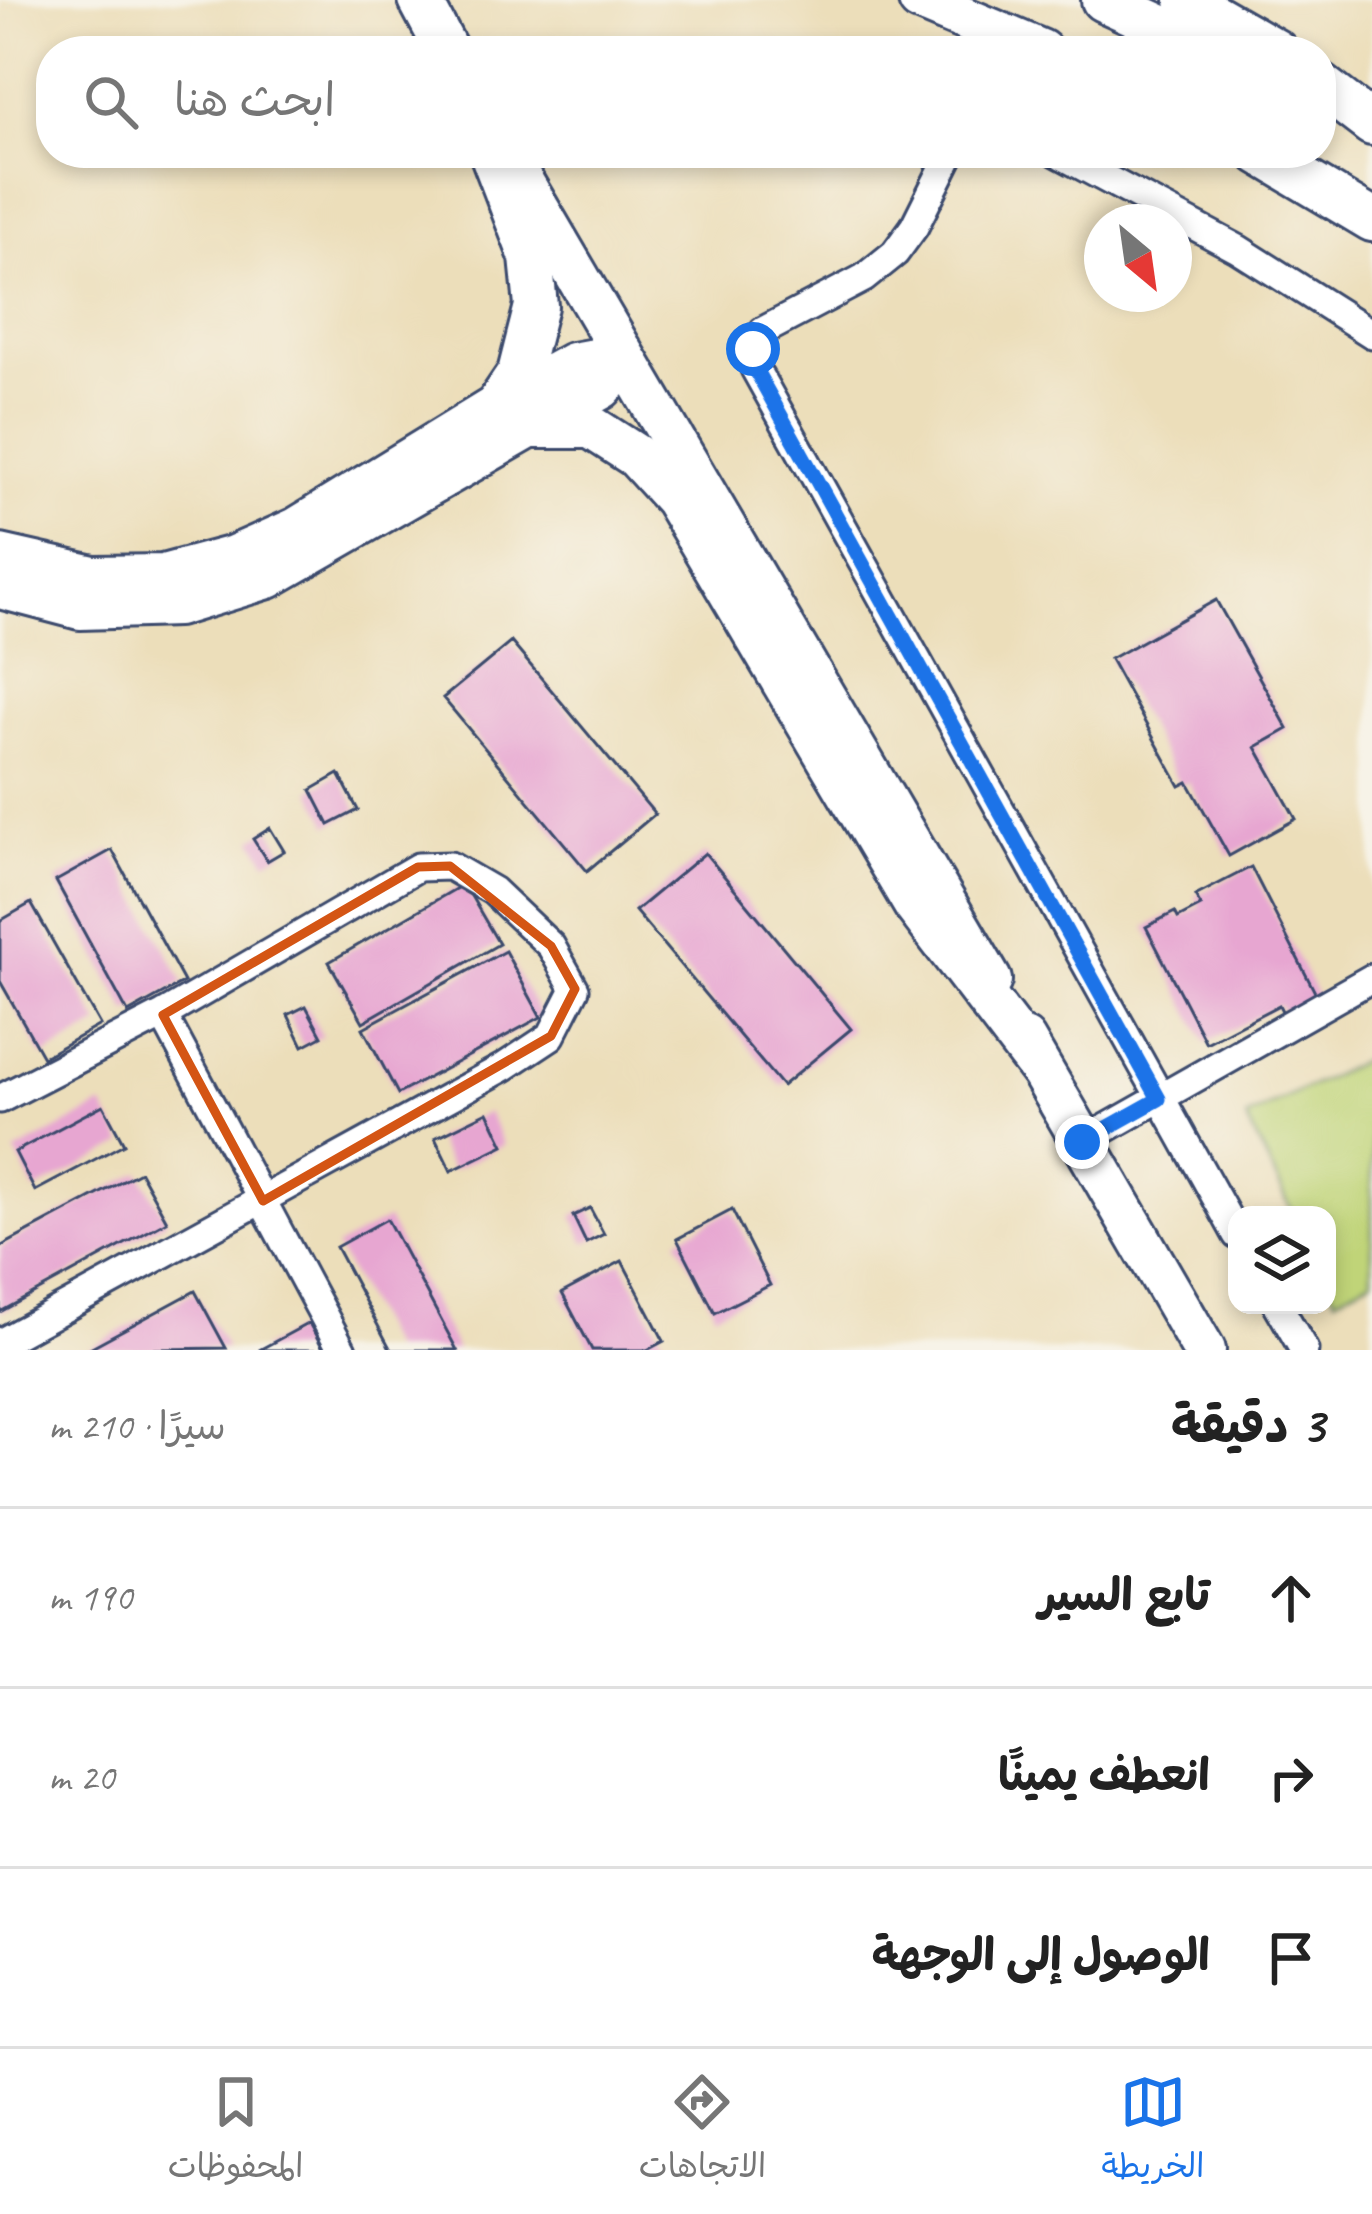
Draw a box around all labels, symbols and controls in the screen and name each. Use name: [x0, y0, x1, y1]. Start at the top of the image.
search box: [36, 36, 1336, 168]
icon: search: [78, 69, 144, 135]
text: ابحث هنا: [174, 72, 335, 129]
north arrow: [1084, 204, 1192, 312]
route start: [726, 322, 780, 376]
route end: [1055, 1115, 1109, 1169]
map controls: [1228, 1206, 1336, 1314]
button: layers: [1228, 1206, 1336, 1314]
text: 3 دقيقة: [1171, 1393, 1324, 1457]
text: سيرًا · 210 m: [48, 1402, 226, 1451]
icon: ahead: [1258, 1565, 1324, 1631]
text: تابع السير: [1039, 1567, 1210, 1624]
text: 190 m: [48, 1573, 132, 1622]
icon: right: [1258, 1745, 1324, 1811]
text: انعطف يمينًا: [998, 1747, 1210, 1804]
text: 20 m: [48, 1753, 114, 1802]
icon: arrive: [1258, 1925, 1324, 1991]
text: الوصول إلى الوجهة: [872, 1927, 1210, 1984]
tab: المحفوظات: [168, 2069, 304, 2195]
tab: الاتجاهات: [639, 2069, 766, 2195]
tab: الخريطة: [1101, 2069, 1204, 2195]

